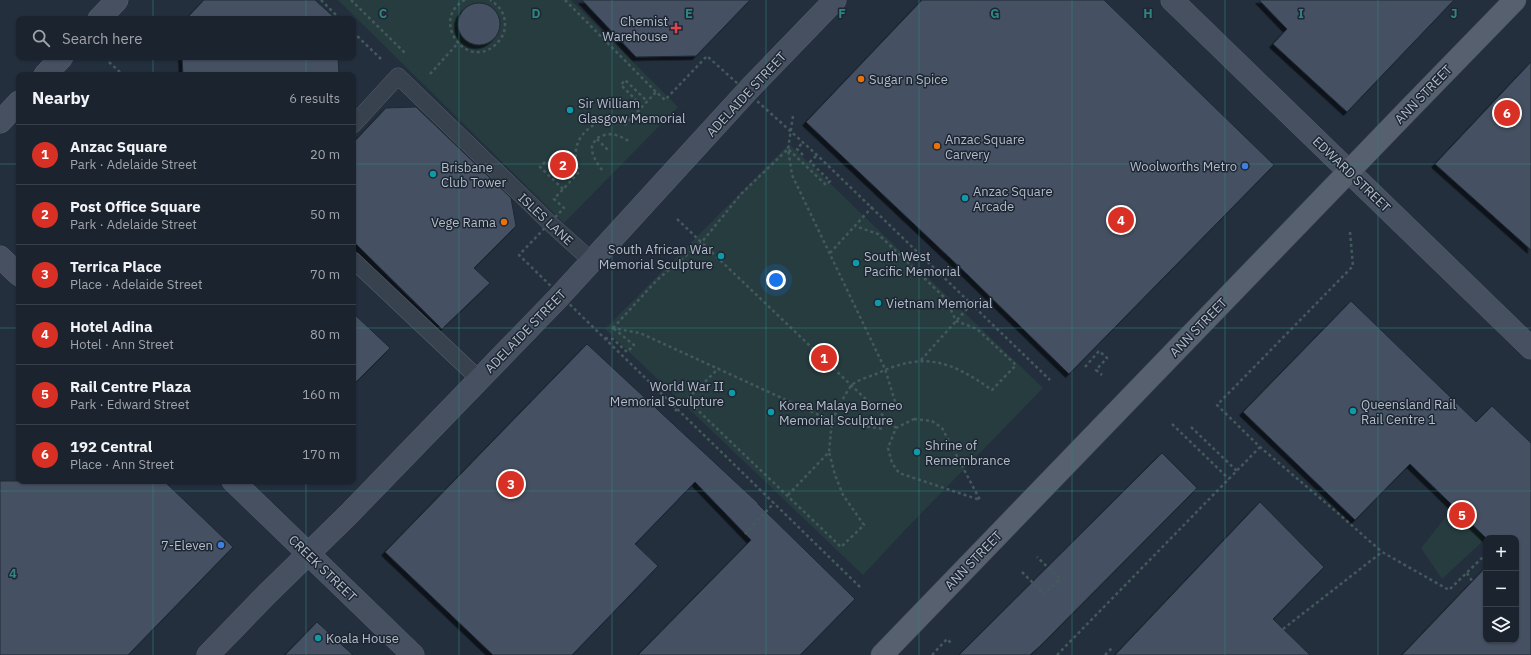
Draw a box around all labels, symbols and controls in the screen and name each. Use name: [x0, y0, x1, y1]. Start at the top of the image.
text: C: [379, 5, 388, 22]
text: D: [531, 5, 541, 22]
text: E: [685, 5, 693, 22]
text: F: [838, 5, 846, 22]
text: G: [990, 5, 1000, 22]
text: H: [1143, 5, 1153, 22]
text: I: [1298, 5, 1304, 22]
text: J: [1450, 5, 1458, 22]
place label: Chemist Warehouse: [602, 13, 668, 45]
search box: [16, 16, 356, 60]
marker: Chemist Warehouse: [671, 23, 681, 33]
icon: search: [30, 27, 52, 49]
text: Search here: [62, 29, 142, 48]
street label: ADELAIDE STREET: [703, 48, 790, 140]
street label: ANN STREET: [1391, 61, 1456, 127]
place label: Sugar n Spice: [869, 71, 948, 88]
marker: Sugar n Spice: [856, 74, 866, 84]
text: Nearby: [32, 87, 90, 109]
text: 6 results: [289, 90, 340, 107]
place label: Sir William Glasgow Memorial: [578, 95, 686, 127]
pin: 6: [1494, 98, 1520, 128]
marker: Sir William Glasgow Memorial: [565, 105, 575, 115]
place label: Anzac Square Carvery: [945, 131, 1025, 163]
street label: EDWARD STREET: [1309, 133, 1395, 216]
text: Anzac Square: [70, 137, 167, 156]
marker: Anzac Square Carvery: [932, 141, 942, 151]
text: 1: [41, 146, 49, 163]
text: 20 m: [310, 146, 340, 163]
pin: 2: [550, 150, 576, 180]
text: Park · Adelaide Street: [70, 156, 197, 173]
place label: Woolworths Metro: [1130, 158, 1237, 175]
place label: Brisbane Club Tower: [441, 159, 506, 191]
marker: Woolworths Metro: [1240, 161, 1250, 171]
marker: Brisbane Club Tower: [428, 169, 438, 179]
place label: Anzac Square Arcade: [973, 183, 1053, 215]
street label: ISLES LANE: [515, 190, 577, 249]
marker: Anzac Square Arcade: [960, 193, 970, 203]
text: Post Office Square: [70, 197, 201, 216]
pin: 4: [1108, 205, 1134, 235]
text: 2: [41, 206, 49, 223]
text: 50 m: [310, 206, 340, 223]
place label: Vege Rama: [431, 214, 496, 231]
text: Park · Adelaide Street: [70, 216, 197, 233]
marker: Vege Rama: [499, 217, 509, 227]
place label: South African War Memorial Sculpture: [599, 241, 713, 273]
place label: South West Pacific Memorial: [864, 248, 961, 280]
marker: South African War Memorial Sculpture: [716, 251, 726, 261]
text: Terrica Place: [70, 257, 162, 276]
marker: South West Pacific Memorial: [851, 258, 861, 268]
text: 3: [41, 266, 49, 283]
text: 70 m: [310, 266, 340, 283]
your location: [766, 270, 786, 290]
text: Place · Adelaide Street: [70, 276, 202, 293]
street label: ADELAIDE STREET: [481, 285, 570, 377]
street label: ANN STREET: [1166, 294, 1231, 360]
place label: Vietnam Memorial: [886, 295, 993, 312]
marker: Vietnam Memorial: [873, 298, 883, 308]
text: Hotel Adina: [70, 317, 153, 336]
text: 4: [41, 326, 49, 343]
text: 80 m: [310, 326, 340, 343]
text: Hotel · Ann Street: [70, 336, 174, 353]
pin: 1: [811, 343, 837, 373]
text: Rail Centre Plaza: [70, 377, 191, 396]
place label: World War II Memorial Sculpture: [610, 378, 724, 410]
text: 5: [41, 386, 49, 403]
text: 160 m: [302, 386, 340, 403]
marker: World War II Memorial Sculpture: [727, 388, 737, 398]
text: Park · Edward Street: [70, 396, 189, 413]
place label: Queensland Rail Rail Centre 1: [1361, 396, 1456, 428]
place label: Korea Malaya Borneo Memorial Sculpture: [779, 397, 903, 429]
marker: Queensland Rail Rail Centre 1: [1348, 406, 1358, 416]
marker: Korea Malaya Borneo Memorial Sculpture: [766, 407, 776, 417]
text: 192 Central: [70, 437, 152, 456]
place label: Shrine of Remembrance: [925, 437, 1010, 469]
text: 6: [41, 446, 49, 463]
text: 170 m: [302, 446, 340, 463]
marker: Shrine of Remembrance: [912, 447, 922, 457]
text: Place · Ann Street: [70, 456, 174, 473]
pin: 3: [498, 469, 524, 499]
pin: 5: [1449, 500, 1475, 530]
street label: ANN STREET: [941, 527, 1006, 593]
street label: CREEK STREET: [285, 531, 361, 606]
map controls: [1483, 535, 1519, 643]
button: +: [1483, 535, 1519, 571]
place label: 7-Eleven: [161, 537, 213, 554]
marker: 7-Eleven: [216, 540, 226, 550]
text: 4: [9, 565, 17, 582]
button: −: [1483, 571, 1519, 607]
button: layers: [1483, 607, 1519, 643]
place label: Koala House: [326, 630, 399, 647]
marker: Koala House: [313, 633, 323, 643]

